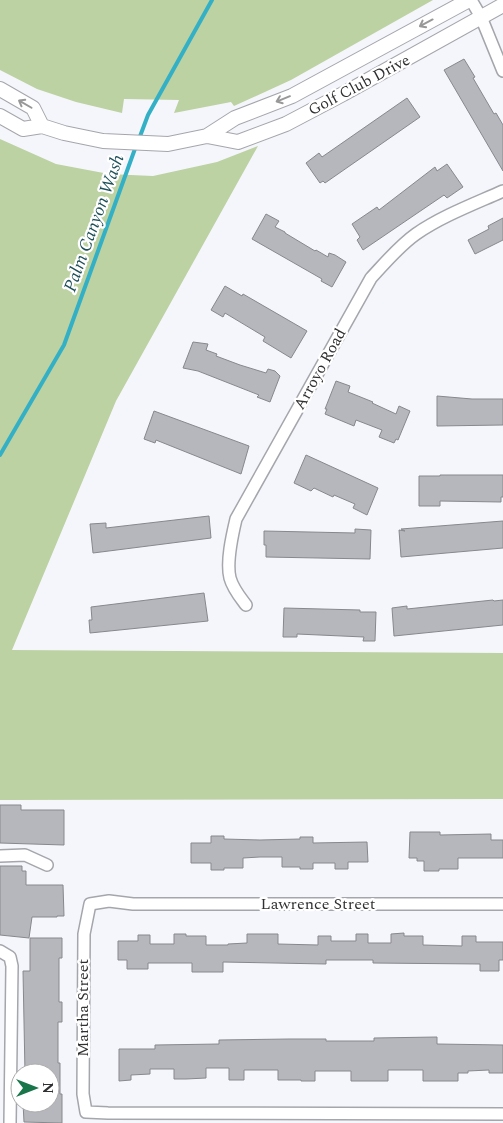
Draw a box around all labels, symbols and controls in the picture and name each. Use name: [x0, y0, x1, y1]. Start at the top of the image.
one-way arrow: [419, 18, 434, 28]
street label: Golf Club Drive: [304, 48, 414, 122]
one-way arrow: [276, 95, 291, 104]
one-way arrow: [18, 98, 33, 108]
water label: Palm Canyon Wash: [57, 150, 131, 296]
street label: Arroyo Road: [288, 324, 352, 414]
street label: Lawrence Street: [261, 892, 376, 916]
street label: Martha Street: [71, 959, 95, 1057]
north arrow: [10, 1063, 60, 1113]
text: N: [37, 1082, 58, 1094]

